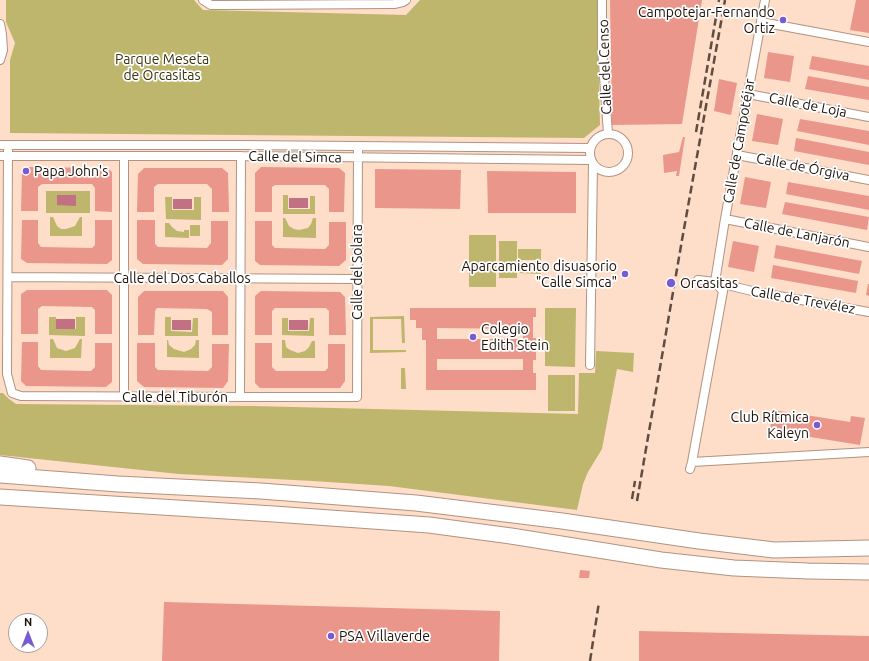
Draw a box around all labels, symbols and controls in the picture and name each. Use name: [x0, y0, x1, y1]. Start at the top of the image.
place label: Campotejar-Fernando Ortiz: [638, 4, 775, 36]
marker: Campotejar-Fernando Ortiz: [778, 15, 788, 25]
street label: Calle del Censo: [595, 19, 615, 115]
park label: Parque Meseta de Orcasitas: [115, 51, 209, 84]
street label: Calle de Campotéjar: [720, 77, 758, 205]
street label: Calle de Loja: [768, 89, 848, 121]
street label: Calle del Simca: [248, 148, 342, 166]
street label: Calle de Órgiva: [755, 150, 851, 184]
place label: Papa John's: [34, 163, 108, 179]
marker: Papa John's: [21, 166, 31, 176]
street label: Calle de Lanjarón: [743, 214, 851, 252]
street label: Calle del Solara: [349, 224, 365, 320]
place label: Aparcamiento disuasorio "Calle Simca": [461, 258, 617, 290]
marker: Aparcamiento disuasorio "Calle Simca": [620, 269, 630, 279]
street label: Calle del Dos Caballos: [114, 270, 250, 286]
place label: Orcasitas: [680, 275, 738, 291]
marker: Orcasitas: [665, 277, 677, 289]
street label: Calle de Trevélez: [749, 283, 857, 317]
place label: Colegio Edith Stein: [481, 321, 549, 354]
marker: Colegio Edith Stein: [468, 332, 478, 342]
street label: Calle del Tiburón: [122, 389, 228, 405]
place label: Club Rítmica Kaleyn: [731, 409, 809, 442]
marker: Club Rítmica Kaleyn: [812, 420, 822, 430]
north arrow: [8, 613, 48, 653]
text: N: [24, 616, 32, 628]
place label: PSA Villaverde: [339, 628, 430, 644]
marker: PSA Villaverde: [326, 631, 336, 641]

